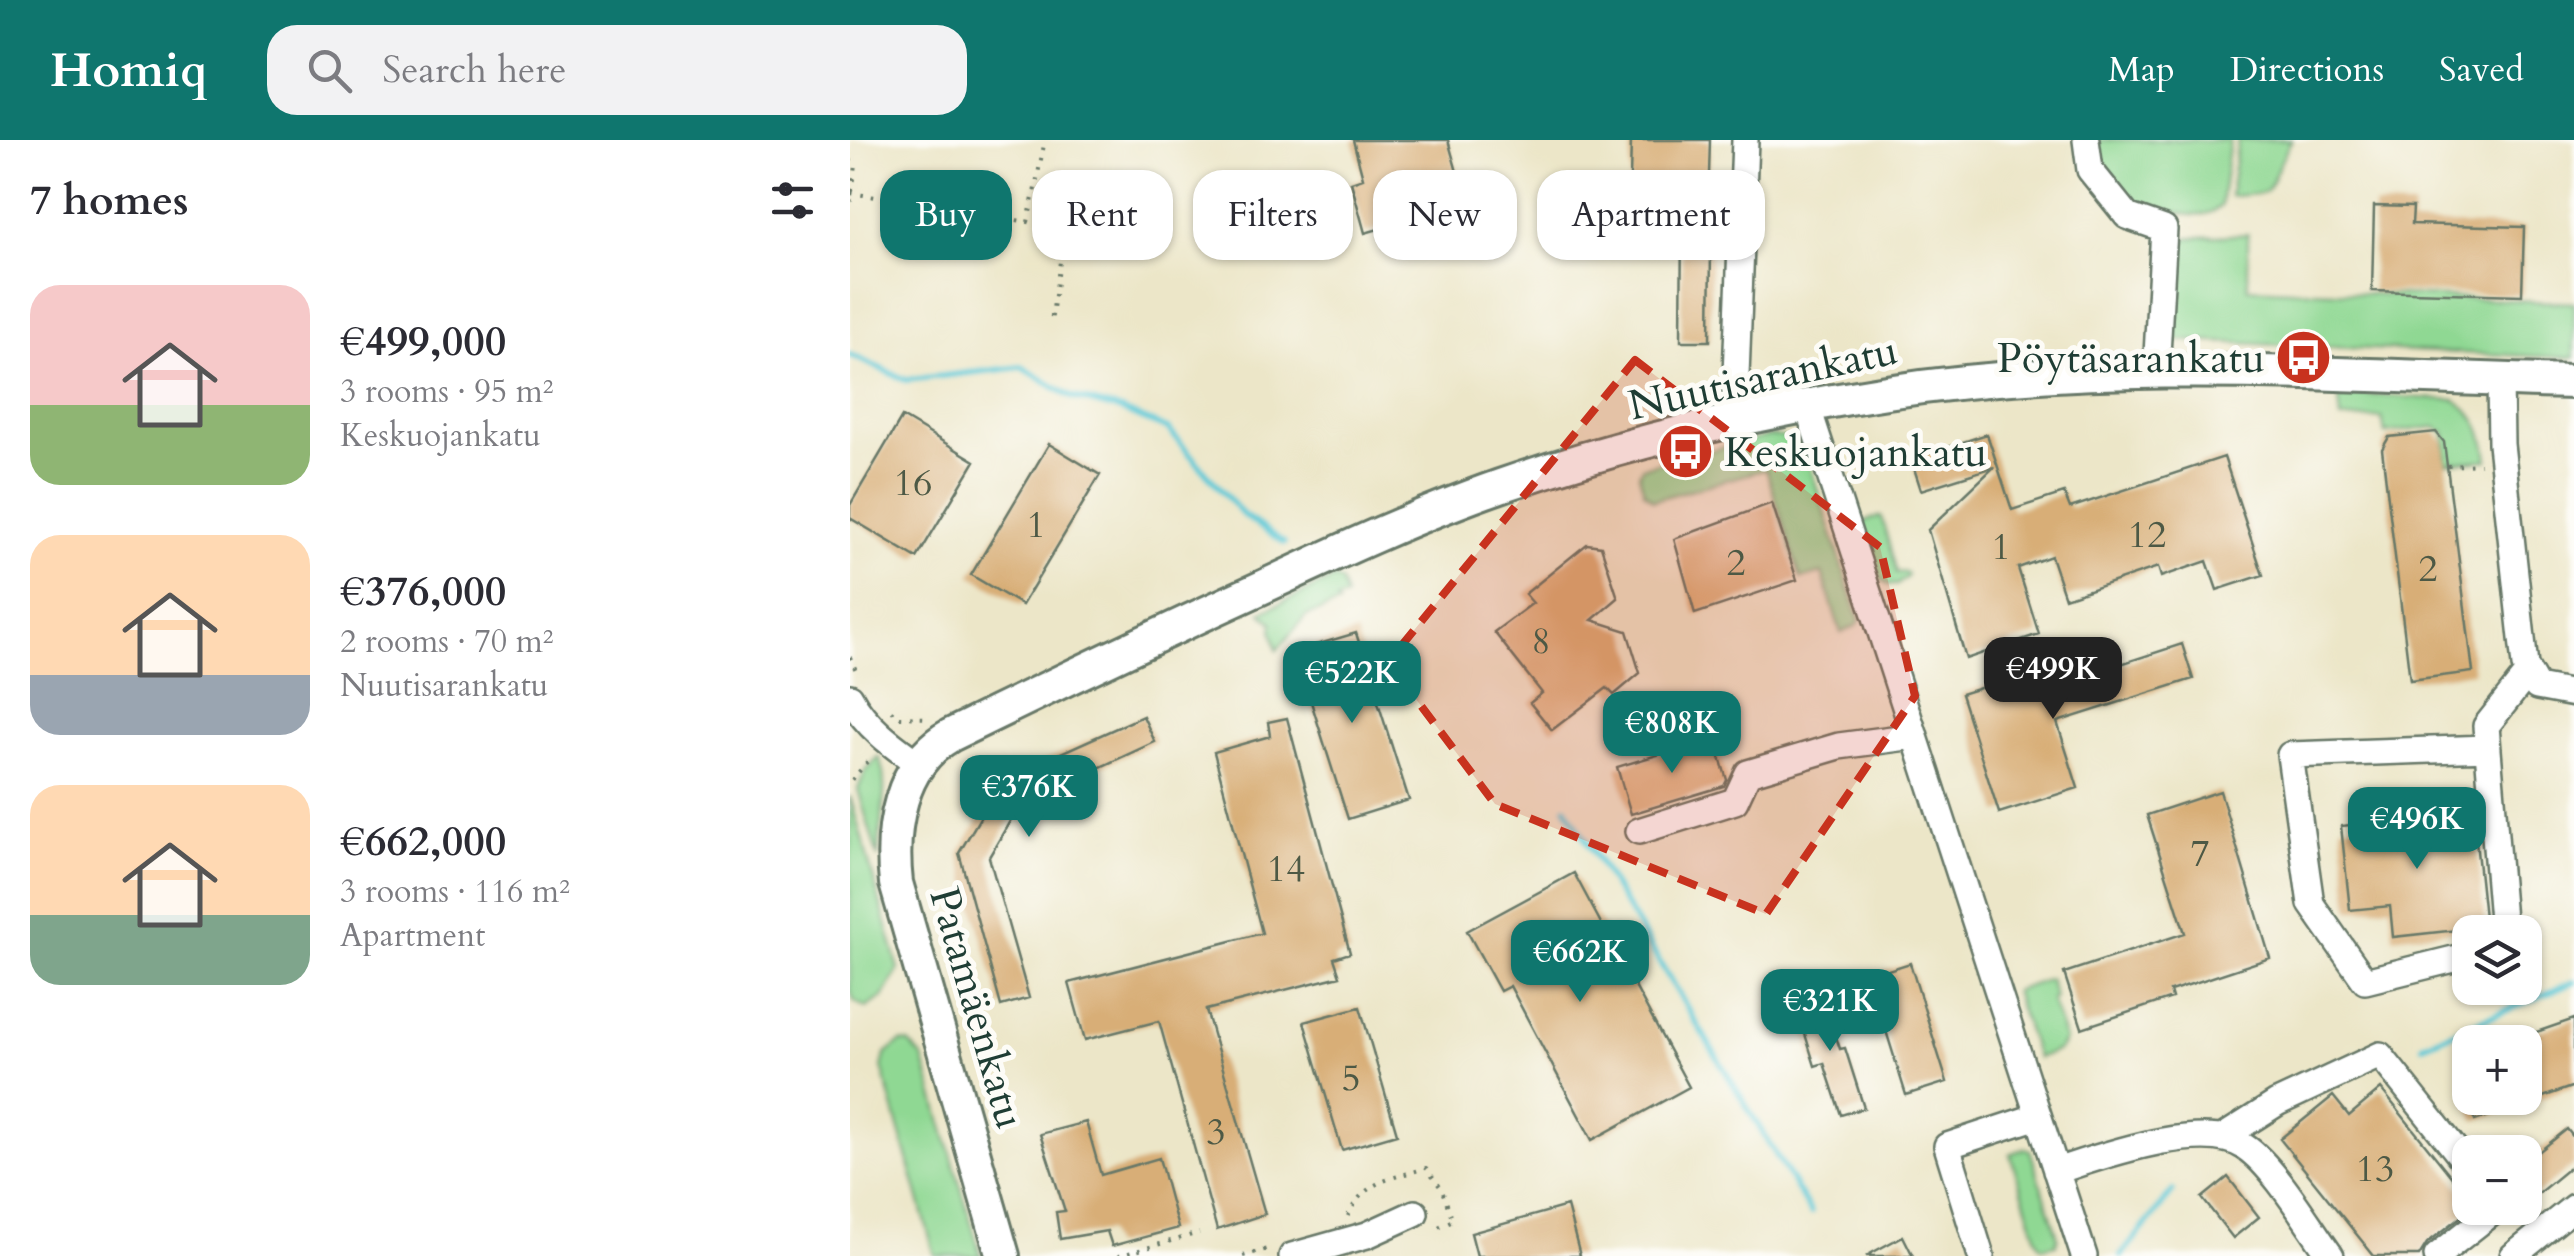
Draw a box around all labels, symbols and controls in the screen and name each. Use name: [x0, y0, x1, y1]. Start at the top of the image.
search box: [267, 25, 967, 115]
text: Homiq: [50, 38, 207, 103]
icon: search: [302, 43, 357, 98]
text: Search here: [382, 44, 566, 96]
text: Map: [2108, 46, 2175, 94]
text: Directions: [2230, 46, 2384, 94]
text: Saved: [2439, 46, 2524, 94]
chip: Buy: [880, 170, 1012, 260]
chip: Rent: [1032, 170, 1173, 260]
chip: Filters: [1193, 170, 1353, 260]
chip: New: [1373, 170, 1517, 260]
chip: Apartment: [1537, 170, 1765, 260]
text: 7 homes: [30, 172, 188, 229]
icon: filters: [765, 173, 820, 228]
text: €499,000: [340, 313, 506, 370]
street label: Nuutisarankatu: [1623, 322, 1903, 434]
icon: home: [110, 325, 230, 445]
bus stop icon: Pöytäsarankatu: [2274, 328, 2334, 388]
place label: Pöytäsarankatu: [1997, 330, 2265, 387]
text: 3 rooms · 95 m²: [340, 370, 553, 414]
text: Keskuojankatu: [340, 414, 541, 458]
bus stop icon: Keskuojankatu: [1655, 422, 1715, 482]
place label: Keskuojankatu: [1724, 424, 1987, 481]
house number: 16: [894, 457, 932, 509]
house number: 1: [1026, 499, 1046, 551]
house number: 12: [2128, 509, 2166, 561]
house number: 1: [1991, 521, 2011, 573]
house number: 2: [1726, 537, 1746, 589]
house number: 2: [2418, 543, 2438, 595]
text: €376,000: [340, 563, 506, 620]
icon: home: [110, 575, 230, 695]
house number: 8: [1531, 615, 1551, 667]
text: 2 rooms · 70 m²: [340, 620, 553, 664]
pin: €499K: [1983, 637, 2123, 722]
pin: €522K: [1282, 641, 1422, 726]
text: €499K: [2006, 647, 2100, 691]
text: €522K: [1305, 651, 1399, 695]
text: Nuutisarankatu: [340, 664, 548, 708]
pin: €808K: [1602, 691, 1742, 776]
text: €808K: [1625, 701, 1719, 745]
pin: €376K: [959, 755, 1099, 840]
text: €376K: [982, 765, 1076, 809]
pin: €496K: [2347, 787, 2487, 872]
text: €496K: [2370, 797, 2464, 841]
text: €662,000: [340, 813, 506, 870]
icon: home: [110, 825, 230, 945]
house number: 7: [2190, 828, 2210, 880]
house number: 14: [1267, 843, 1305, 895]
text: 3 rooms · 116 m²: [340, 870, 570, 914]
street label: Patamäenkatu: [915, 881, 1039, 1135]
text: Apartment: [340, 914, 485, 958]
map controls: [2452, 915, 2542, 1225]
button: layers: [2452, 915, 2542, 1005]
pin: €662K: [1510, 920, 1650, 1005]
text: €662K: [1533, 930, 1627, 974]
pin: €321K: [1760, 969, 1900, 1054]
text: €321K: [1783, 979, 1877, 1023]
button: +: [2452, 1025, 2542, 1115]
house number: 5: [1341, 1052, 1361, 1104]
house number: 3: [1206, 1106, 1226, 1158]
button: −: [2452, 1135, 2542, 1225]
house number: 13: [2356, 1143, 2394, 1195]

